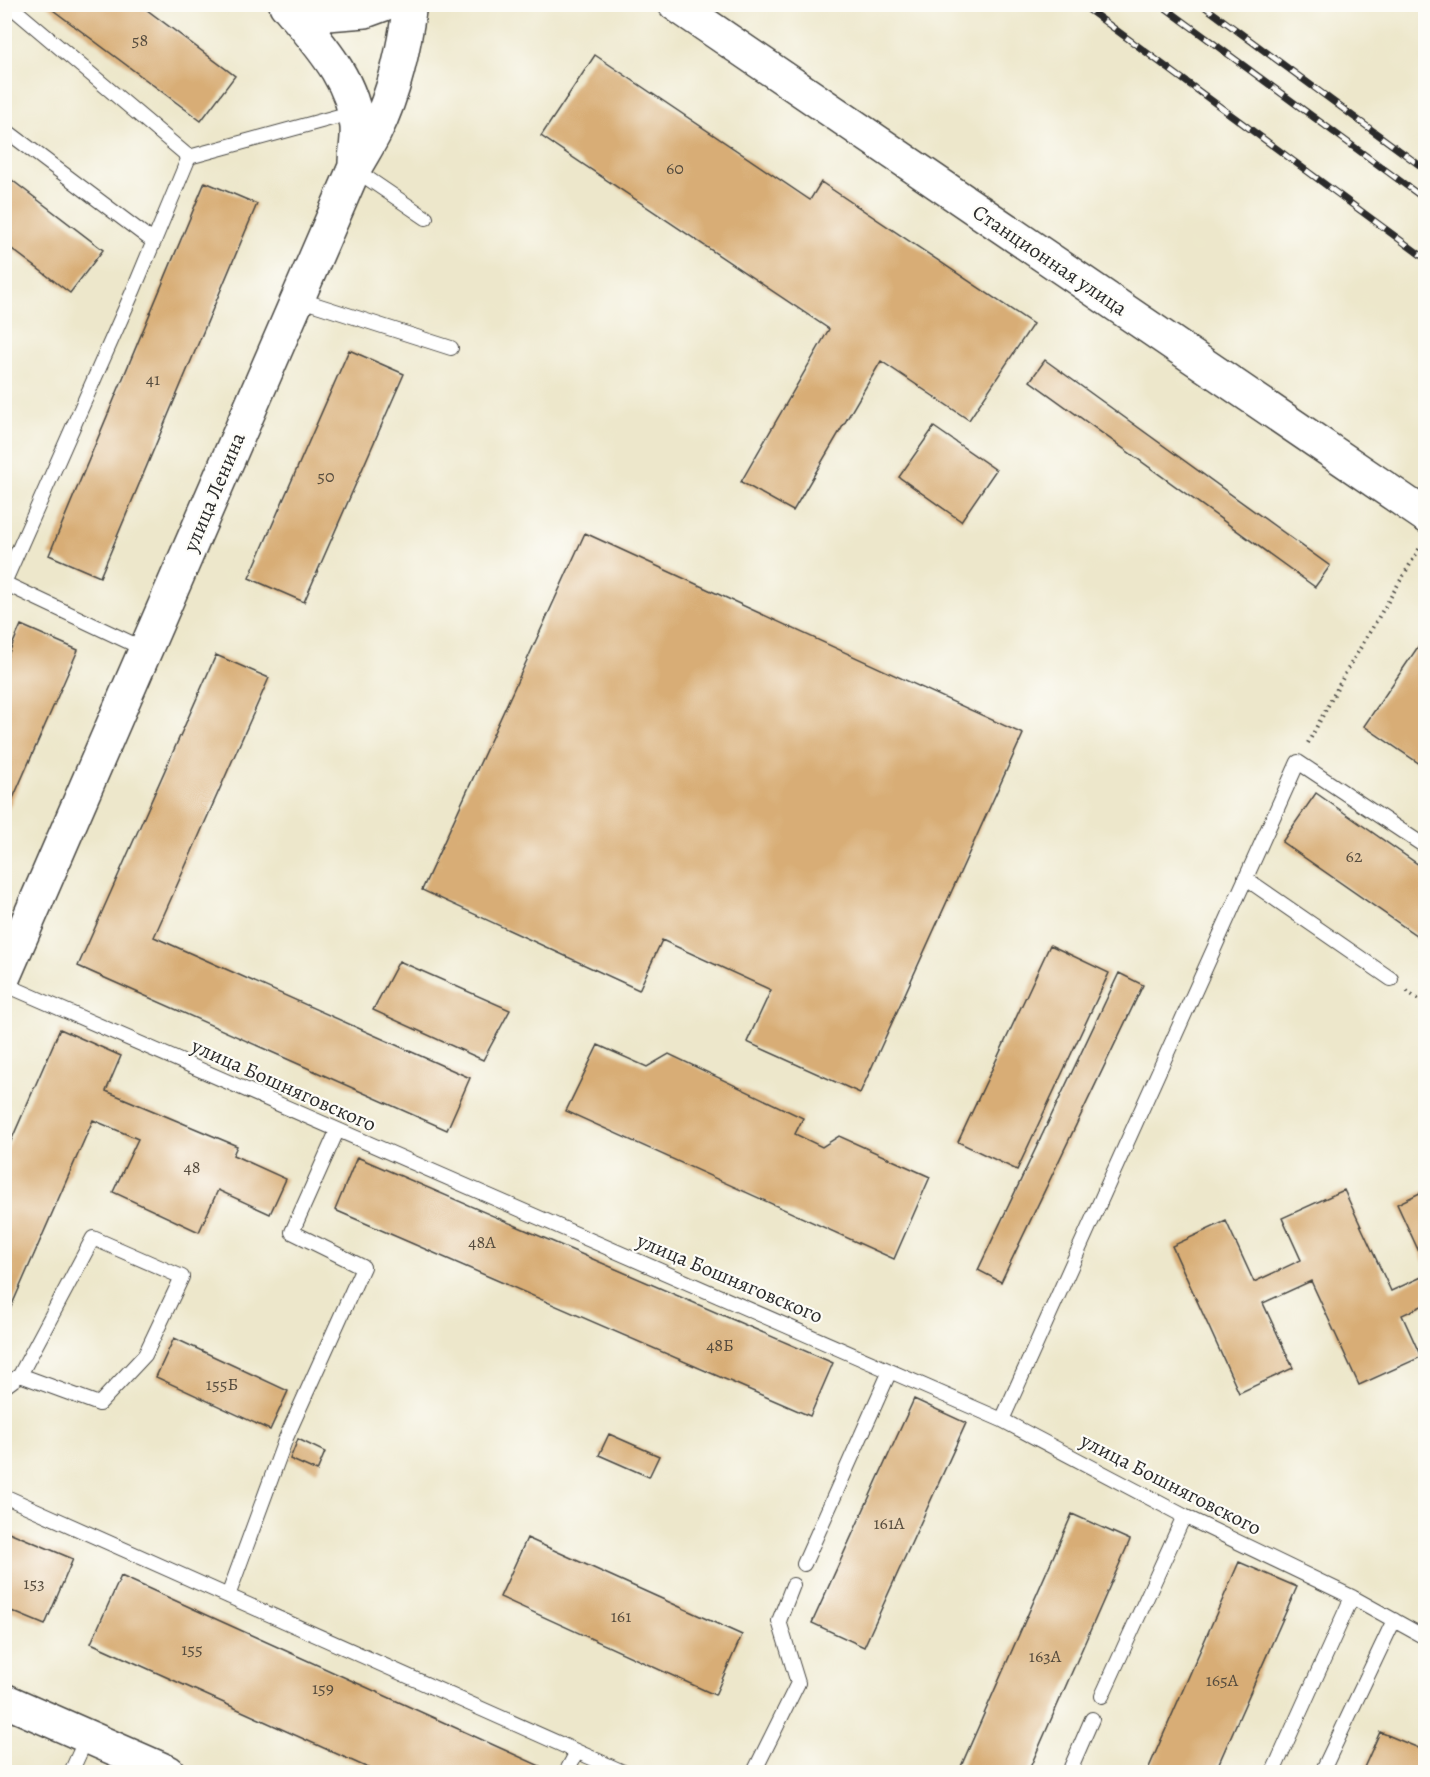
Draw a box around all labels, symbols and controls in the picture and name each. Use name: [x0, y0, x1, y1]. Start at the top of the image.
house number: 58: [132, 28, 148, 52]
house number: 60: [666, 156, 684, 180]
street label: Станционная улица: [967, 198, 1133, 322]
house number: 41: [146, 367, 160, 391]
street label: улица Ленина: [176, 428, 252, 557]
house number: 50: [317, 464, 335, 488]
house number: 62: [1346, 844, 1363, 868]
street label: улица Бошняговского: [186, 1031, 381, 1138]
house number: 48: [184, 1155, 200, 1179]
street label: улица Бошняговского: [632, 1226, 827, 1330]
house number: 48А: [468, 1230, 496, 1254]
house number: 48Б: [706, 1333, 734, 1357]
house number: 155Б: [206, 1372, 238, 1396]
street label: улица Бошняговского: [1075, 1426, 1266, 1542]
house number: 161А: [873, 1511, 905, 1535]
house number: 153: [23, 1571, 45, 1595]
house number: 161: [611, 1604, 631, 1628]
house number: 155: [181, 1637, 203, 1661]
house number: 163А: [1029, 1644, 1062, 1668]
house number: 165А: [1206, 1668, 1239, 1692]
house number: 159: [312, 1676, 334, 1700]

